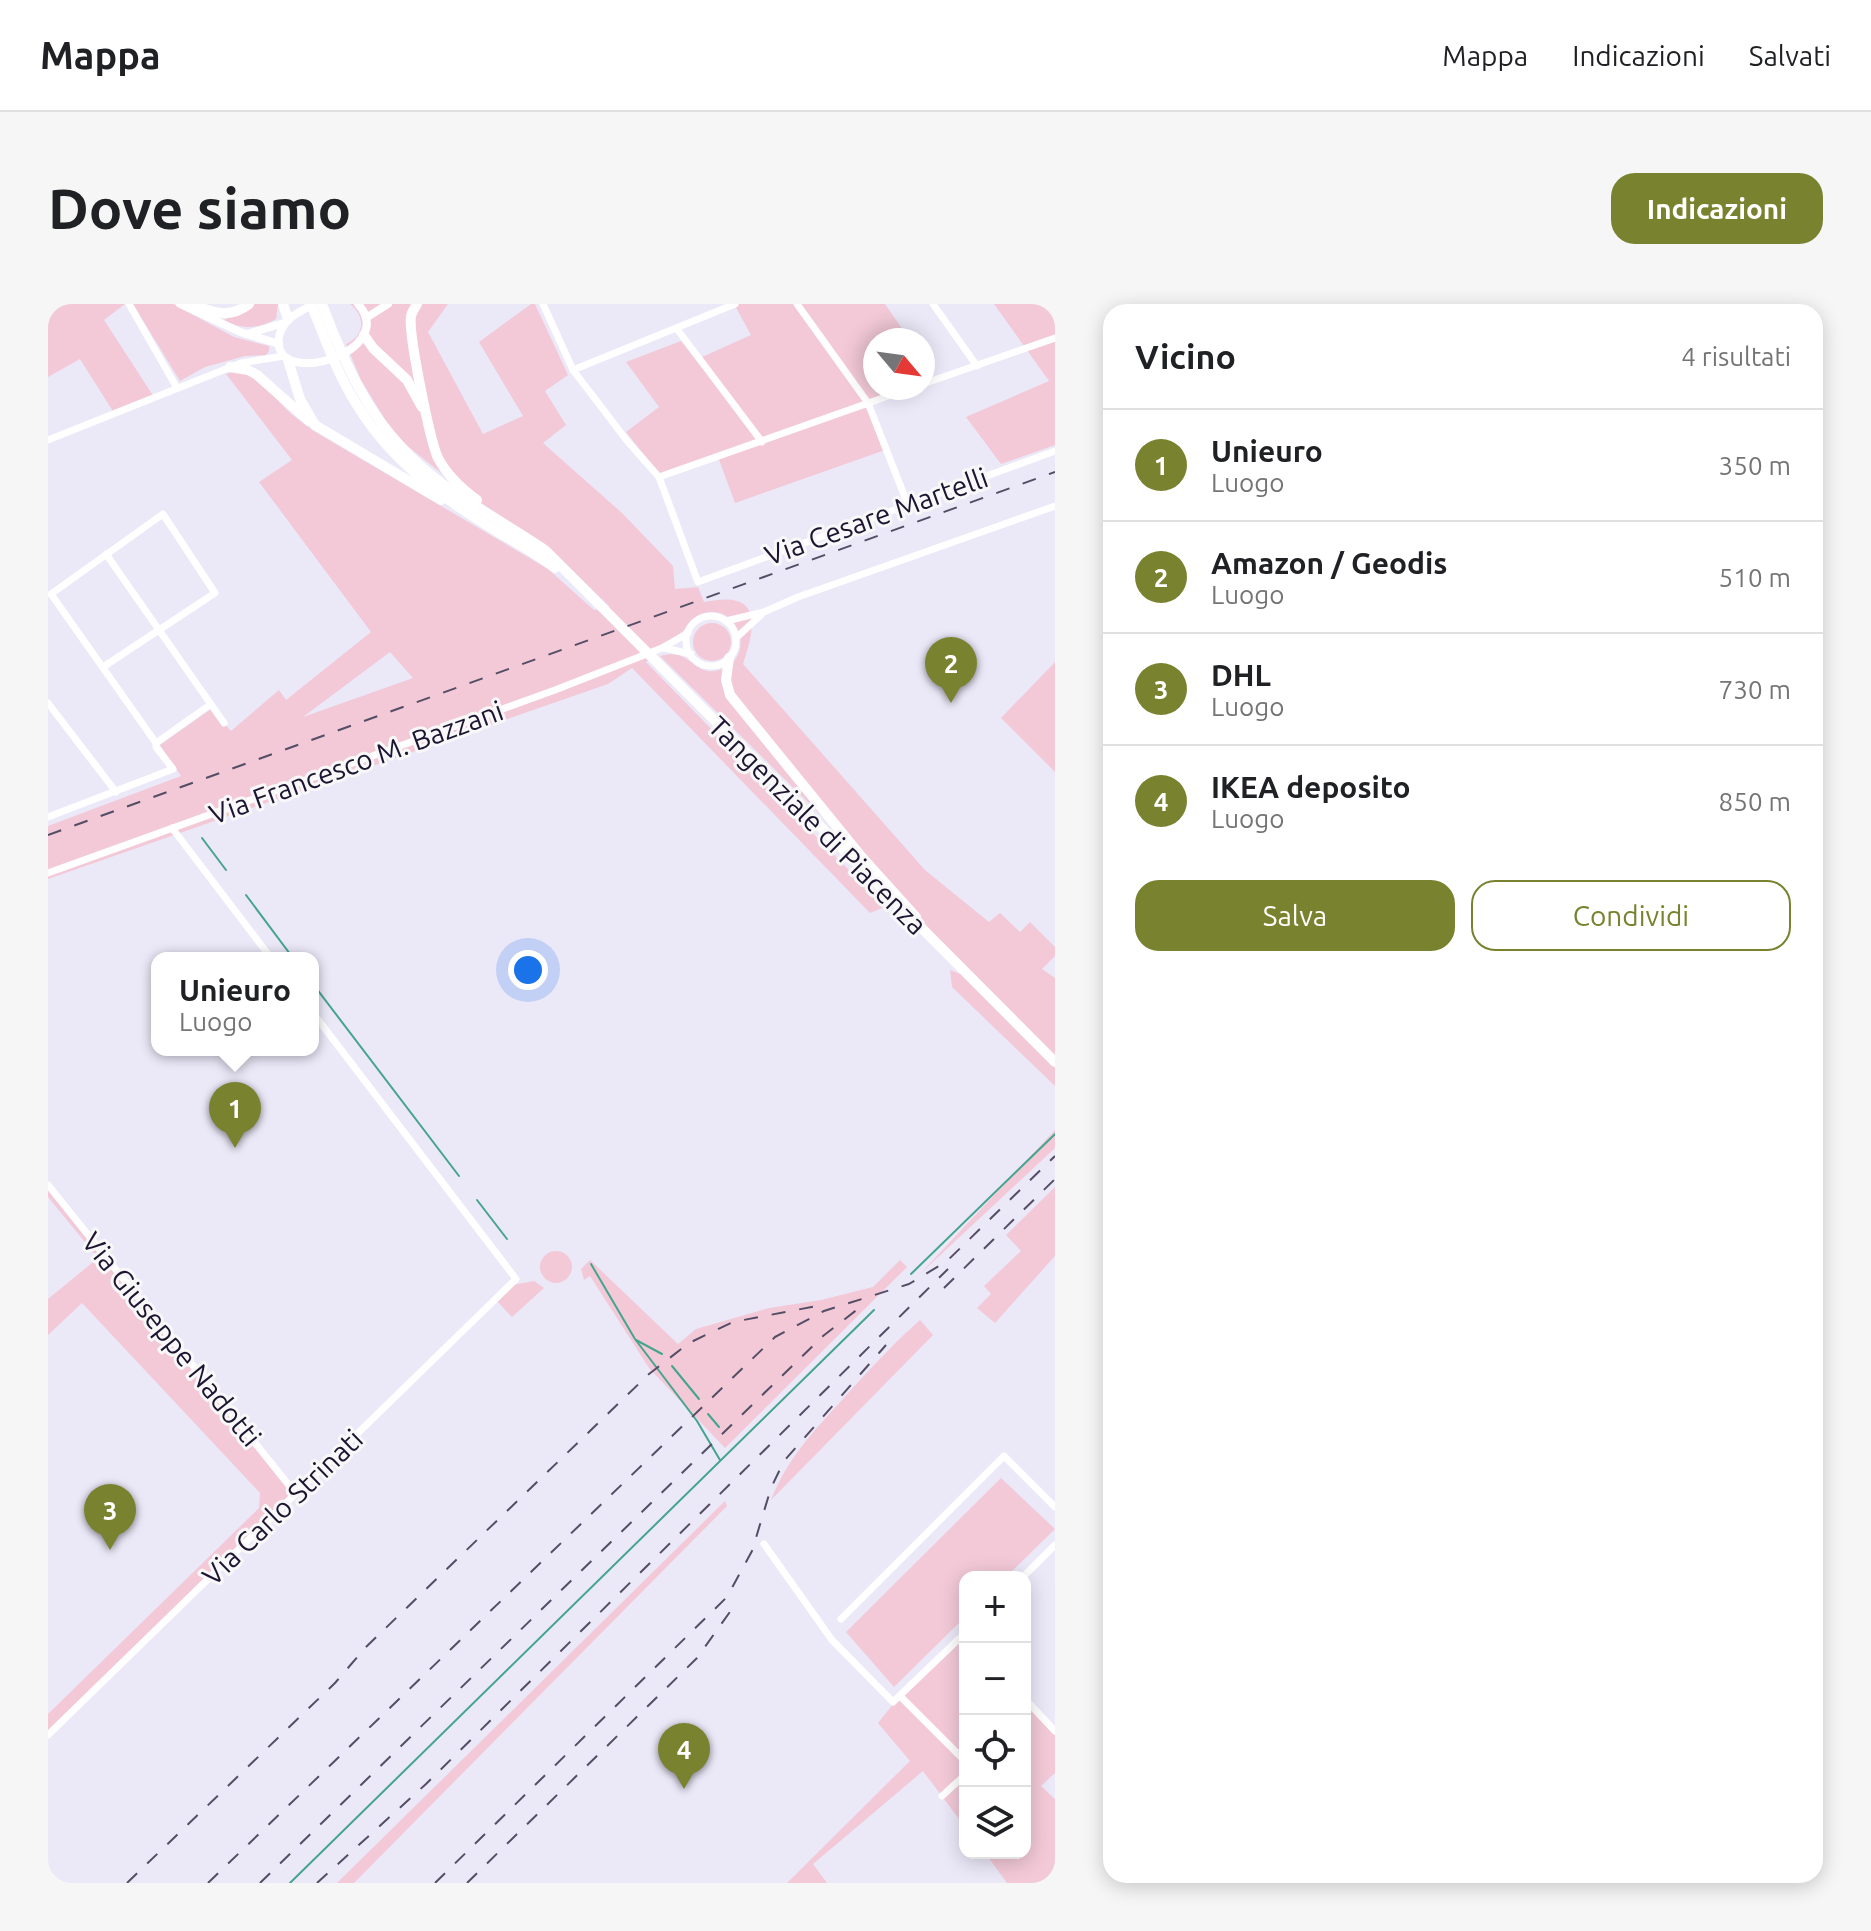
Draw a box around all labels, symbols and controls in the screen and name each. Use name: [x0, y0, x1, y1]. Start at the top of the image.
text: Mappa: [40, 34, 161, 76]
text: Mappa: [1442, 40, 1528, 71]
text: Indicazioni: [1572, 40, 1705, 71]
text: Salvati: [1749, 40, 1831, 71]
button: Indicazioni: [1611, 173, 1823, 244]
text: Dove siamo: [48, 177, 351, 240]
north arrow: [863, 328, 935, 400]
text: Vicino: [1135, 337, 1236, 375]
text: 4 risultati: [1681, 342, 1791, 371]
text: Unieuro: [1211, 434, 1323, 468]
text: 1: [1154, 451, 1168, 480]
text: 350 m: [1719, 451, 1791, 480]
street label: Via Cesare Martelli: [760, 461, 992, 571]
text: Luogo: [1211, 468, 1284, 497]
text: Amazon / Geodis: [1211, 546, 1448, 580]
text: 2: [1154, 563, 1168, 592]
text: 510 m: [1719, 563, 1791, 592]
text: Luogo: [1211, 580, 1284, 609]
pin: 2: [925, 637, 977, 703]
text: DHL: [1211, 658, 1271, 692]
text: 3: [1154, 675, 1168, 704]
text: 730 m: [1719, 675, 1791, 704]
text: Luogo: [1211, 692, 1284, 721]
street label: Via Francesco M. Bazzani: [205, 694, 507, 830]
street label: Tangenziale di Piacenza: [703, 710, 933, 940]
text: IKEA deposito: [1211, 770, 1410, 804]
text: 4: [1154, 787, 1168, 816]
text: 850 m: [1719, 787, 1791, 816]
text: Luogo: [1211, 804, 1284, 833]
button: Salva: [1135, 880, 1455, 951]
button: Condividi: [1471, 880, 1791, 951]
your location: [508, 950, 548, 990]
popup: [151, 952, 319, 1056]
text: Unieuro: [179, 973, 291, 1007]
text: Luogo: [179, 1007, 252, 1036]
pin: 1: [209, 1082, 261, 1148]
street label: Via Giuseppe Nadotti: [76, 1226, 268, 1452]
street label: Via Carlo Strinati: [196, 1423, 368, 1591]
pin: 3: [84, 1484, 136, 1550]
map controls: [959, 1571, 1031, 1859]
button: +: [959, 1571, 1031, 1643]
button: −: [959, 1643, 1031, 1715]
button: locate: [959, 1715, 1031, 1787]
pin: 4: [658, 1723, 710, 1789]
button: layers: [959, 1787, 1031, 1859]

